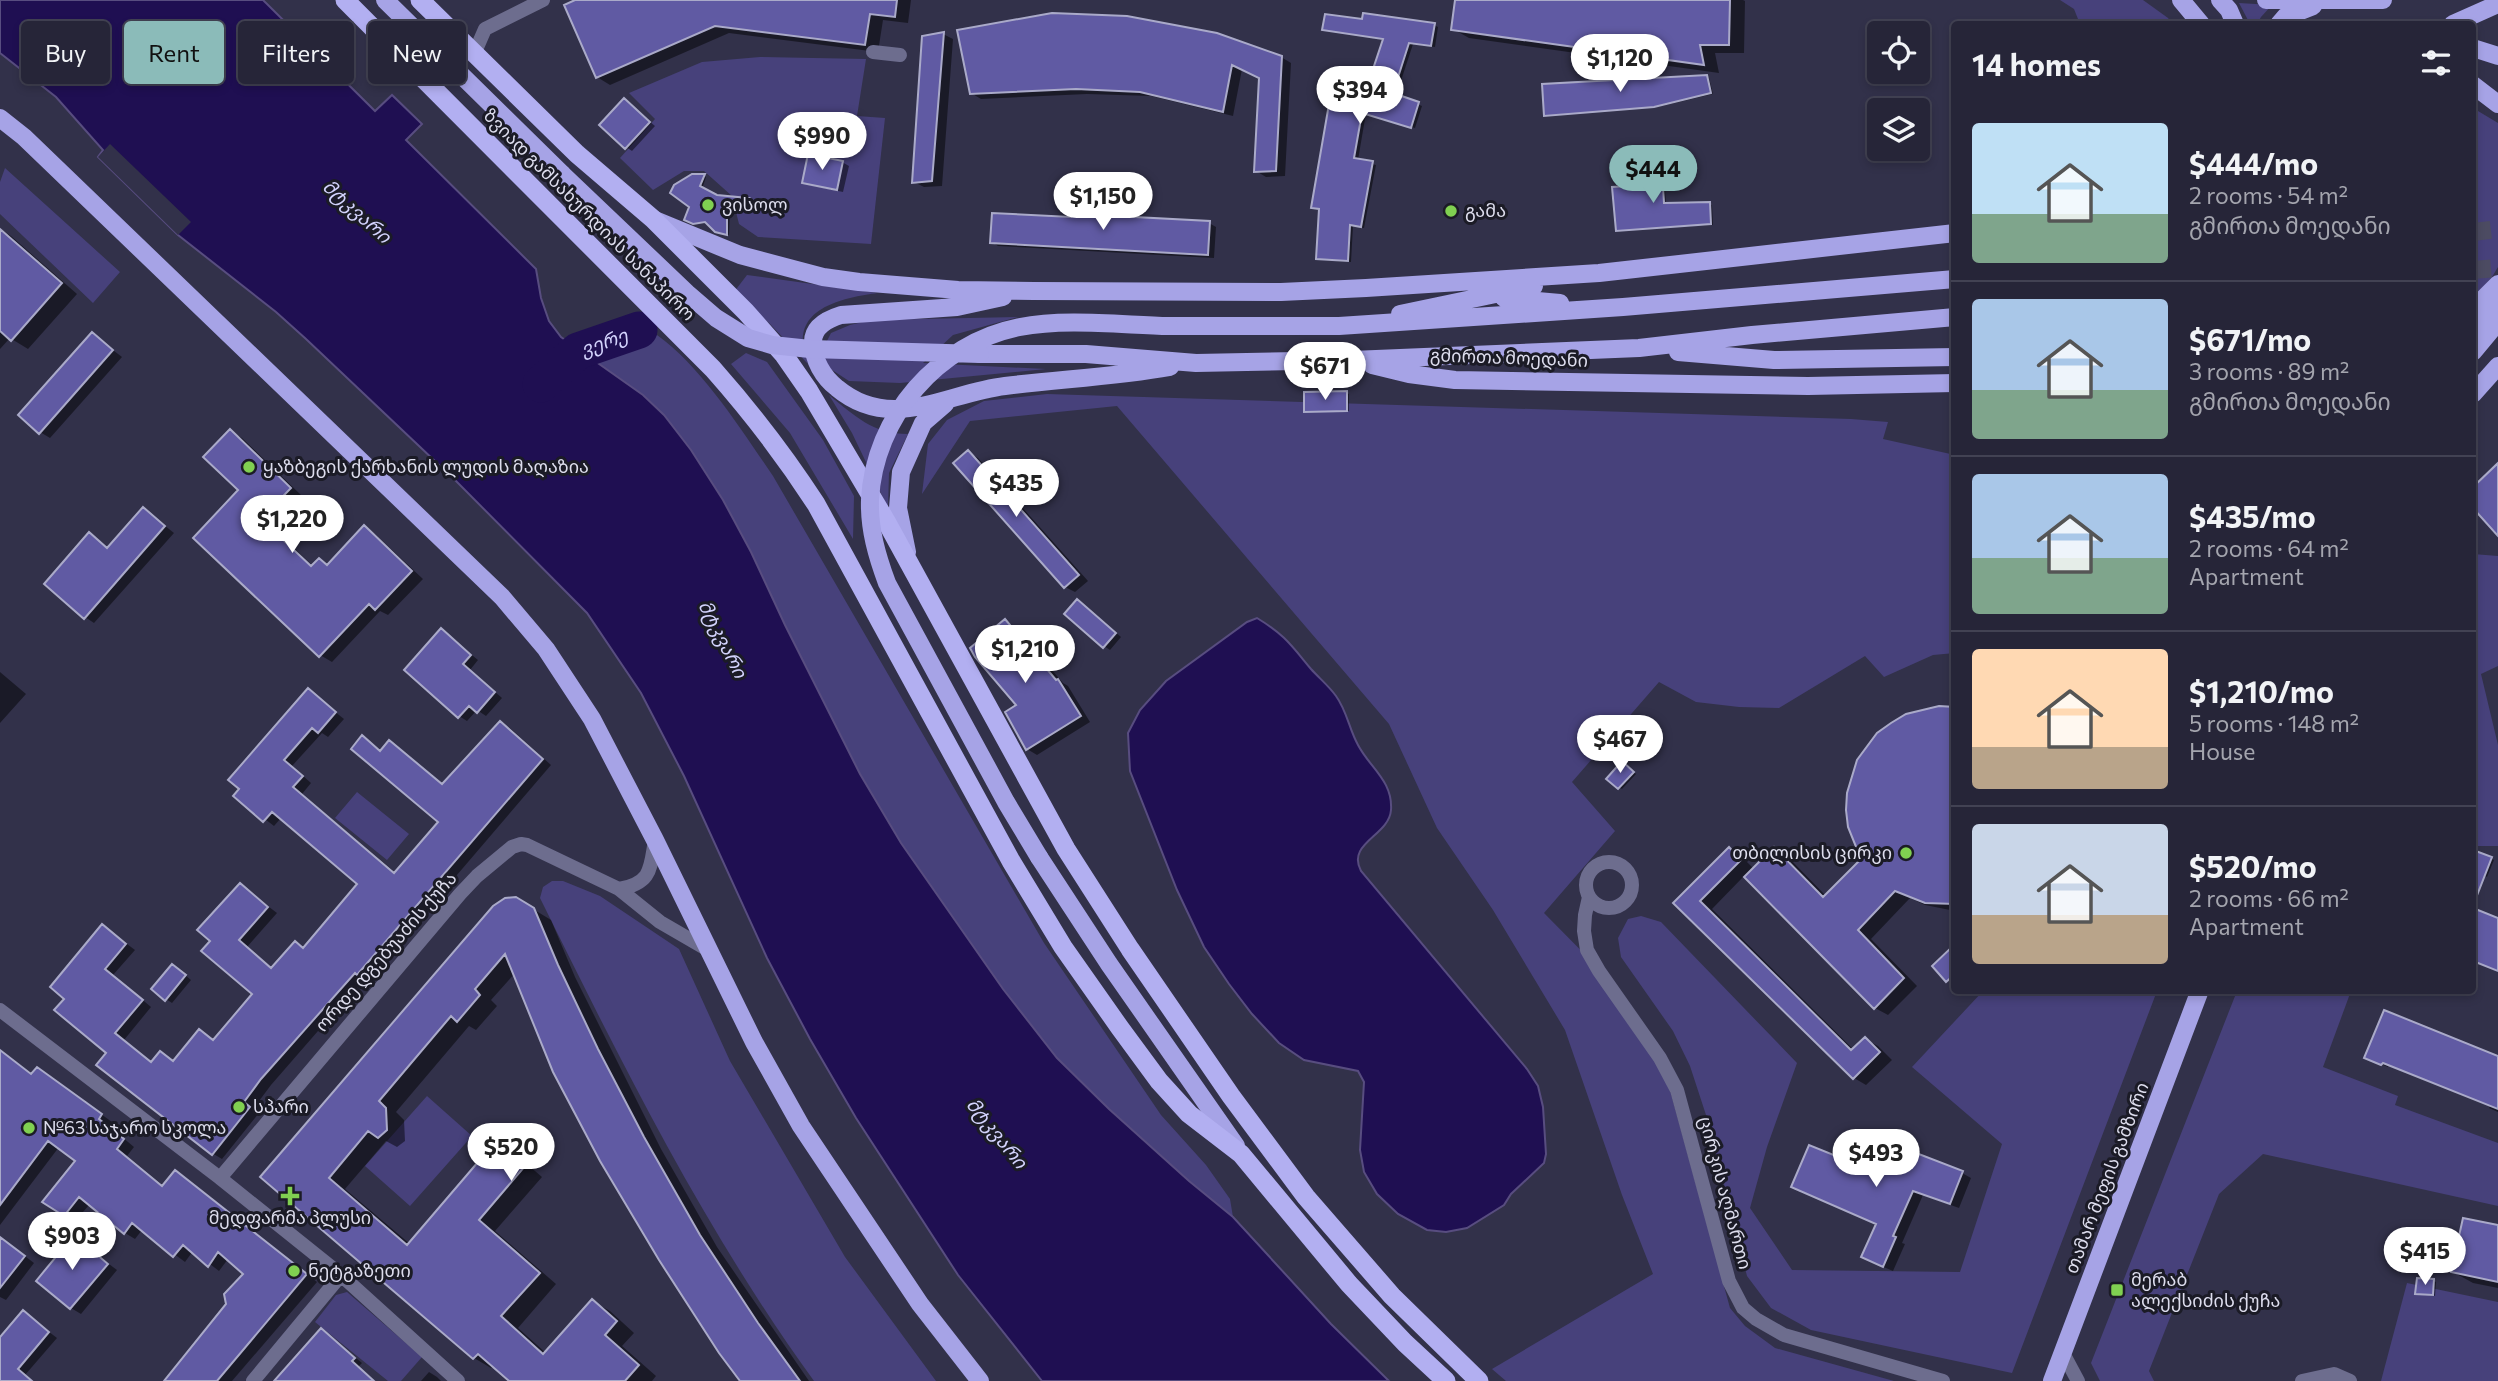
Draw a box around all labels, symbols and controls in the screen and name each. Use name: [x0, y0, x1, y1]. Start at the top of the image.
chip: Buy: [21, 21, 110, 84]
chip: Rent: [124, 21, 224, 84]
chip: Filters: [238, 21, 354, 84]
chip: New: [368, 21, 466, 84]
map controls: [1867, 21, 1930, 161]
button: locate: [1867, 21, 1930, 84]
pin: $1,120: [1563, 34, 1677, 94]
text: $1,120: [1587, 43, 1653, 71]
icon: filters: [2417, 44, 2455, 82]
text: 14 homes: [1972, 45, 2101, 82]
pin: $394: [1319, 66, 1401, 126]
text: $394: [1333, 75, 1387, 103]
button: layers: [1867, 98, 1930, 161]
street label: ზვიად გამსახურდიას სანაპირო: [479, 104, 700, 325]
pin: $990: [781, 113, 863, 172]
text: $990: [794, 121, 850, 149]
text: $444/mo: [2189, 144, 2318, 181]
pin: $444: [1612, 146, 1694, 205]
icon: home: [2028, 151, 2112, 235]
text: $444: [1625, 154, 1681, 182]
pin: $1,150: [1046, 173, 1160, 232]
water label: მტკვარი: [318, 174, 397, 249]
text: $1,150: [1070, 181, 1136, 209]
text: 2 rooms · 54 m²: [2189, 181, 2348, 209]
place label: ვისოლ: [722, 193, 788, 216]
marker: ვისოლ: [700, 197, 716, 213]
place label: გამა: [1465, 199, 1506, 222]
marker: გამა: [1443, 203, 1459, 219]
text: გმირთა მოედანი: [2189, 211, 2391, 239]
text: $671/mo: [2189, 320, 2311, 357]
water label: ვერე: [577, 323, 632, 361]
icon: home: [2028, 327, 2112, 411]
pin: $671: [1284, 342, 1366, 402]
street label: გმირთა მოედანი: [1430, 343, 1588, 372]
text: $671: [1300, 351, 1350, 379]
text: 3 rooms · 89 m²: [2189, 357, 2349, 385]
text: გმირთა მოედანი: [2189, 387, 2391, 415]
place label: ყაზბეგის ქარხანის ლუდის მაღაზია: [263, 455, 589, 478]
marker: ყაზბეგის ქარხანის ლუდის მაღაზია: [241, 459, 257, 475]
pin: $435: [975, 460, 1057, 519]
text: $435: [989, 468, 1043, 496]
pin: $1,220: [235, 496, 349, 555]
text: $435/mo: [2189, 497, 2316, 534]
icon: home: [2028, 502, 2112, 586]
text: $1,220: [257, 504, 327, 532]
text: 2 rooms · 64 m²: [2189, 534, 2349, 562]
text: Apartment: [2189, 562, 2304, 590]
water label: მტკვარი: [693, 596, 753, 683]
pin: $1,210: [968, 626, 1082, 685]
text: $1,210: [991, 634, 1059, 662]
text: $1,210/mo: [2189, 672, 2334, 709]
icon: home: [2028, 677, 2112, 761]
text: 5 rooms · 148 m²: [2189, 709, 2359, 737]
pin: $467: [1579, 716, 1661, 775]
text: $467: [1593, 724, 1647, 752]
text: House: [2189, 737, 2255, 765]
place label: თბილისის ცირკი: [1732, 841, 1892, 864]
marker: თბილისის ცირკი: [1898, 845, 1914, 861]
text: $520/mo: [2189, 847, 2317, 884]
icon: home: [2028, 852, 2112, 936]
street label: ორდე დგებუაძის ქუჩა: [310, 867, 461, 1036]
text: 2 rooms · 66 m²: [2189, 884, 2349, 912]
text: Apartment: [2189, 912, 2304, 940]
street label: თამარ მეფის გამზირი: [2059, 1079, 2154, 1277]
water label: მტკვარი: [961, 1093, 1033, 1174]
place label: სპარი: [253, 1095, 309, 1117]
marker: სპარი: [231, 1099, 247, 1115]
street label: ცირკის აღმართი: [1694, 1114, 1757, 1272]
place label: №63 საჯარო სკოლა: [43, 1116, 226, 1139]
marker: №63 საჯარო სკოლა: [21, 1120, 37, 1136]
pin: $520: [470, 1124, 552, 1183]
pin: $493: [1835, 1130, 1917, 1189]
text: $520: [484, 1132, 538, 1160]
text: $493: [1849, 1138, 1903, 1166]
marker: მედფარმა პლუსი: [282, 1188, 298, 1204]
place label: მედფარმა პლუსი: [209, 1206, 371, 1229]
pin: $903: [31, 1212, 113, 1272]
text: $903: [44, 1221, 100, 1249]
pin: $415: [2384, 1228, 2466, 1287]
text: $415: [2400, 1236, 2450, 1264]
place label: ნეტგაზეთი: [308, 1259, 411, 1282]
marker: ნეტგაზეთი: [286, 1263, 302, 1279]
place label: მერაბ ალექსიძის ქუჩა: [2131, 1268, 2280, 1312]
marker: მერაბ ალექსიძის ქუჩა: [2109, 1282, 2125, 1298]

